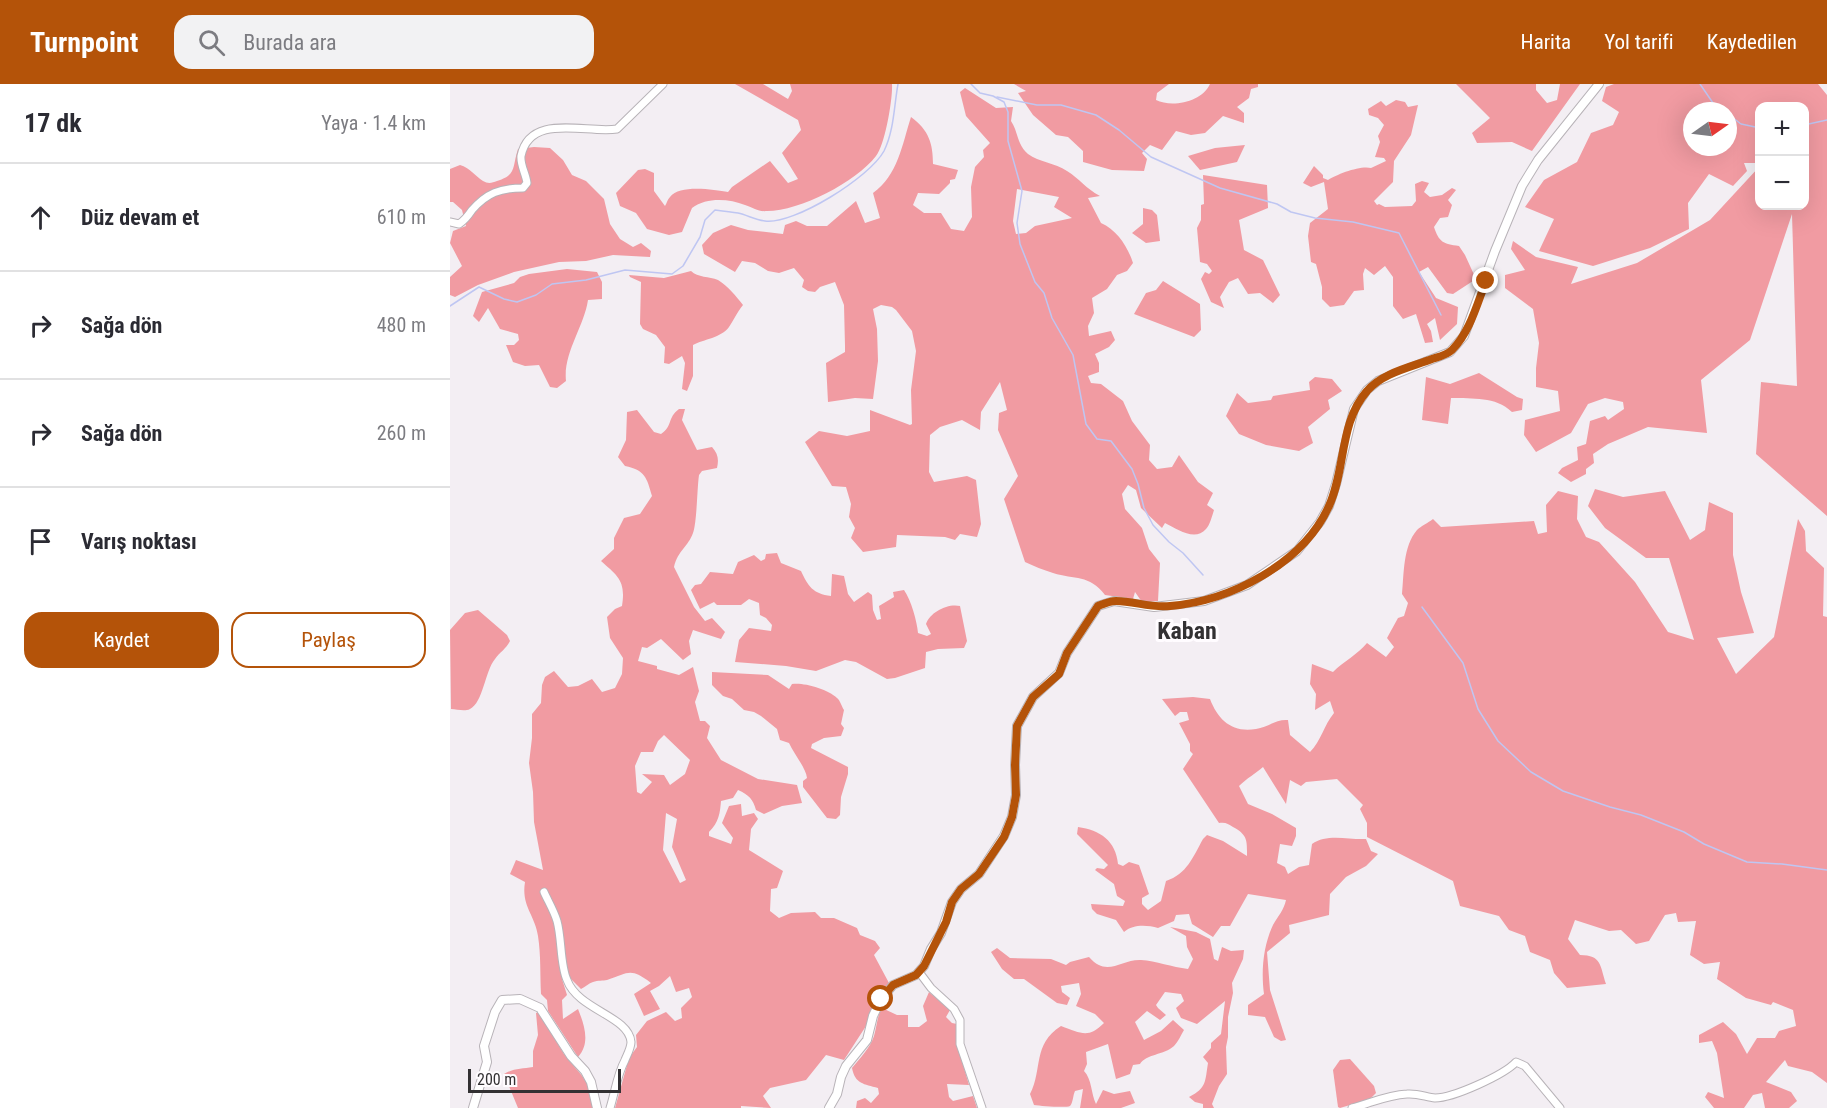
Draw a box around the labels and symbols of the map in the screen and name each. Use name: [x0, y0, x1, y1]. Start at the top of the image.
north arrow: [1683, 102, 1737, 156]
route end: [1472, 267, 1498, 293]
district label: Kaban: [1157, 617, 1217, 645]
route start: [867, 985, 893, 1011]
scale bar: [468, 1066, 621, 1094]

